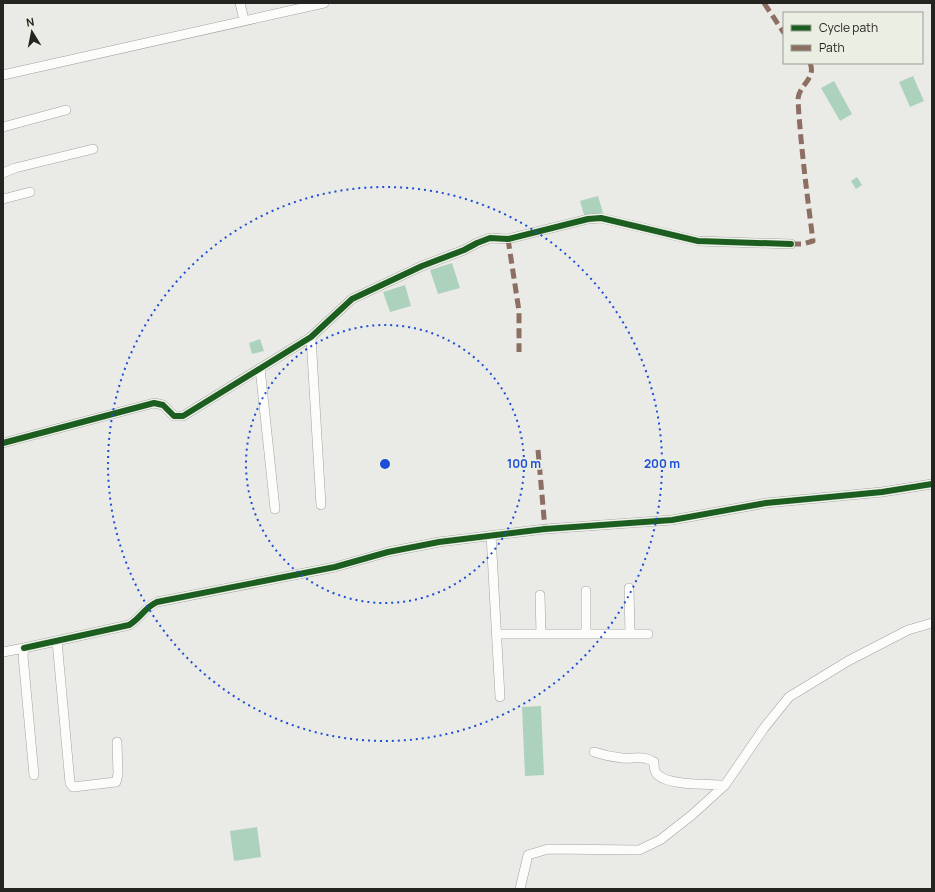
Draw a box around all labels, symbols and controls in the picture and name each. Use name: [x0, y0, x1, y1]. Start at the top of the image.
north arrow: [12, 12, 52, 52]
legend: [783, 12, 923, 64]
text: N: [25, 14, 35, 30]
text: Cycle path: [819, 19, 878, 36]
text: Path: [819, 39, 845, 56]
text: 100 m: [507, 455, 541, 472]
text: 200 m: [644, 455, 680, 472]
centre of rings: [378, 457, 392, 471]

